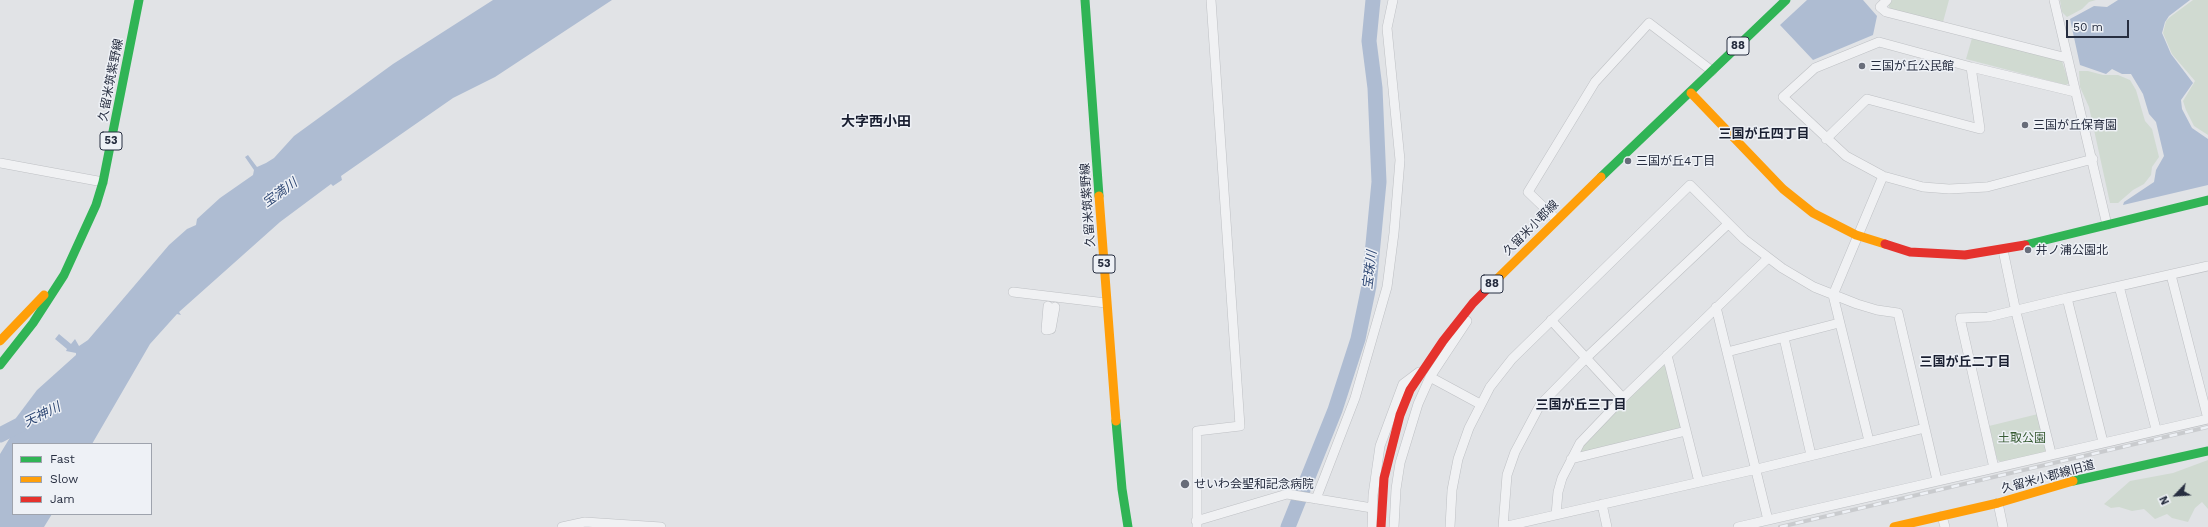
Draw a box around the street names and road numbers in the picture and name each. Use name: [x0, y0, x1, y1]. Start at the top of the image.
street label: 久留米筑紫野線: [96, 37, 126, 123]
road number: 88: [1727, 37, 1749, 55]
road number: 53: [100, 132, 122, 150]
street label: 久留米筑紫野線: [1078, 163, 1098, 247]
street label: 久留米小郡線: [1500, 197, 1562, 259]
road number: 53: [1093, 255, 1115, 273]
road number: 88: [1481, 275, 1503, 293]
street label: 久留米小郡線旧道: [2000, 458, 2096, 496]

